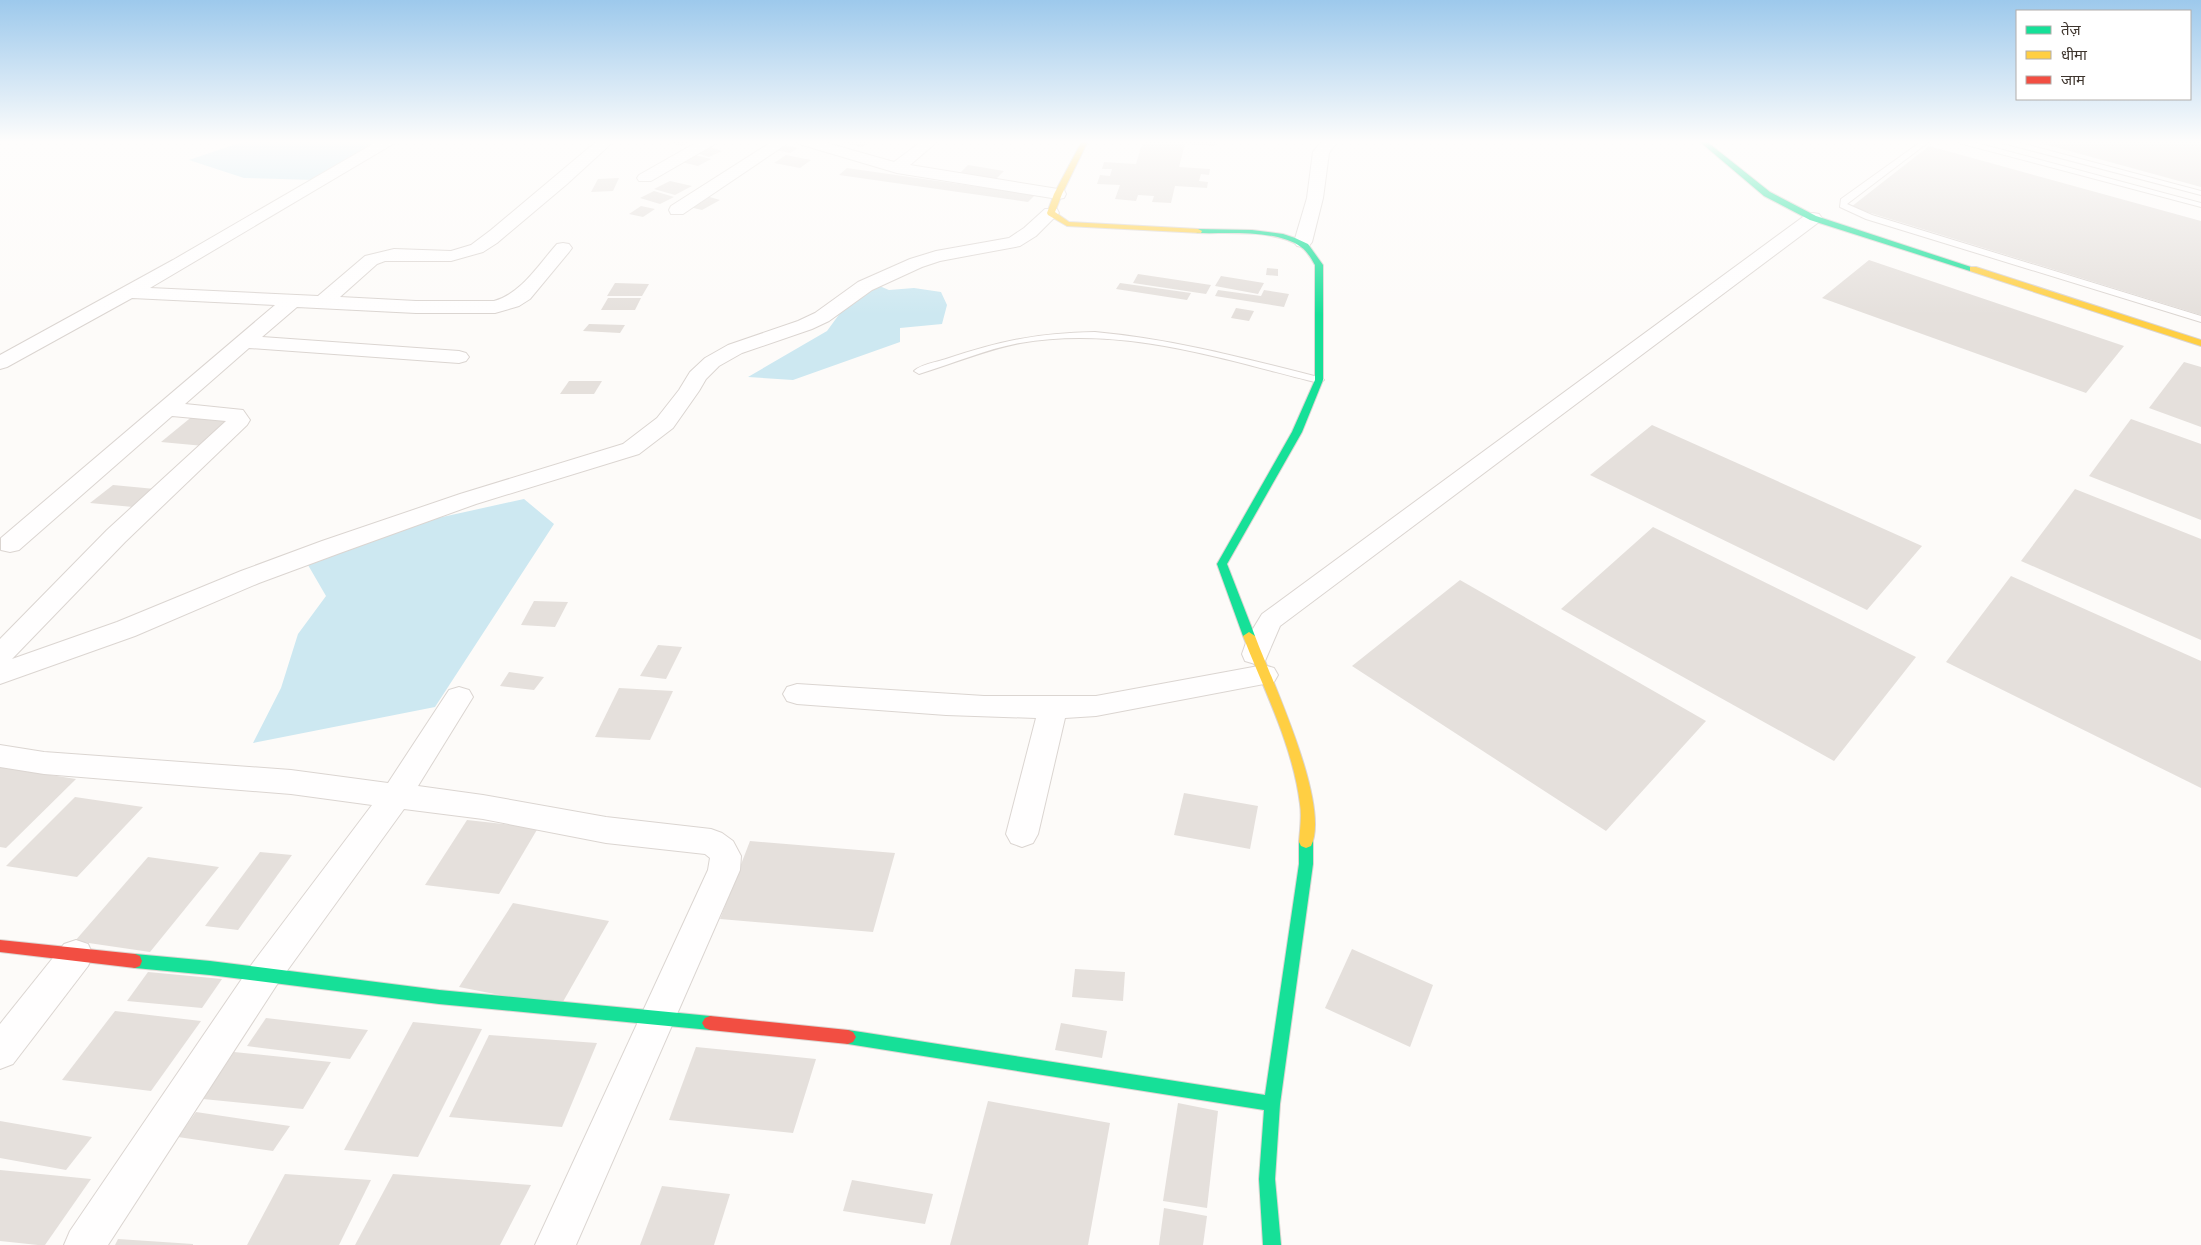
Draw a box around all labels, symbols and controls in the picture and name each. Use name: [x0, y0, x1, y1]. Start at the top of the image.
legend: [2016, 10, 2191, 100]
text: तेज़: [2061, 21, 2082, 38]
text: धीमा: [2061, 47, 2088, 63]
text: जाम: [2061, 73, 2086, 88]

